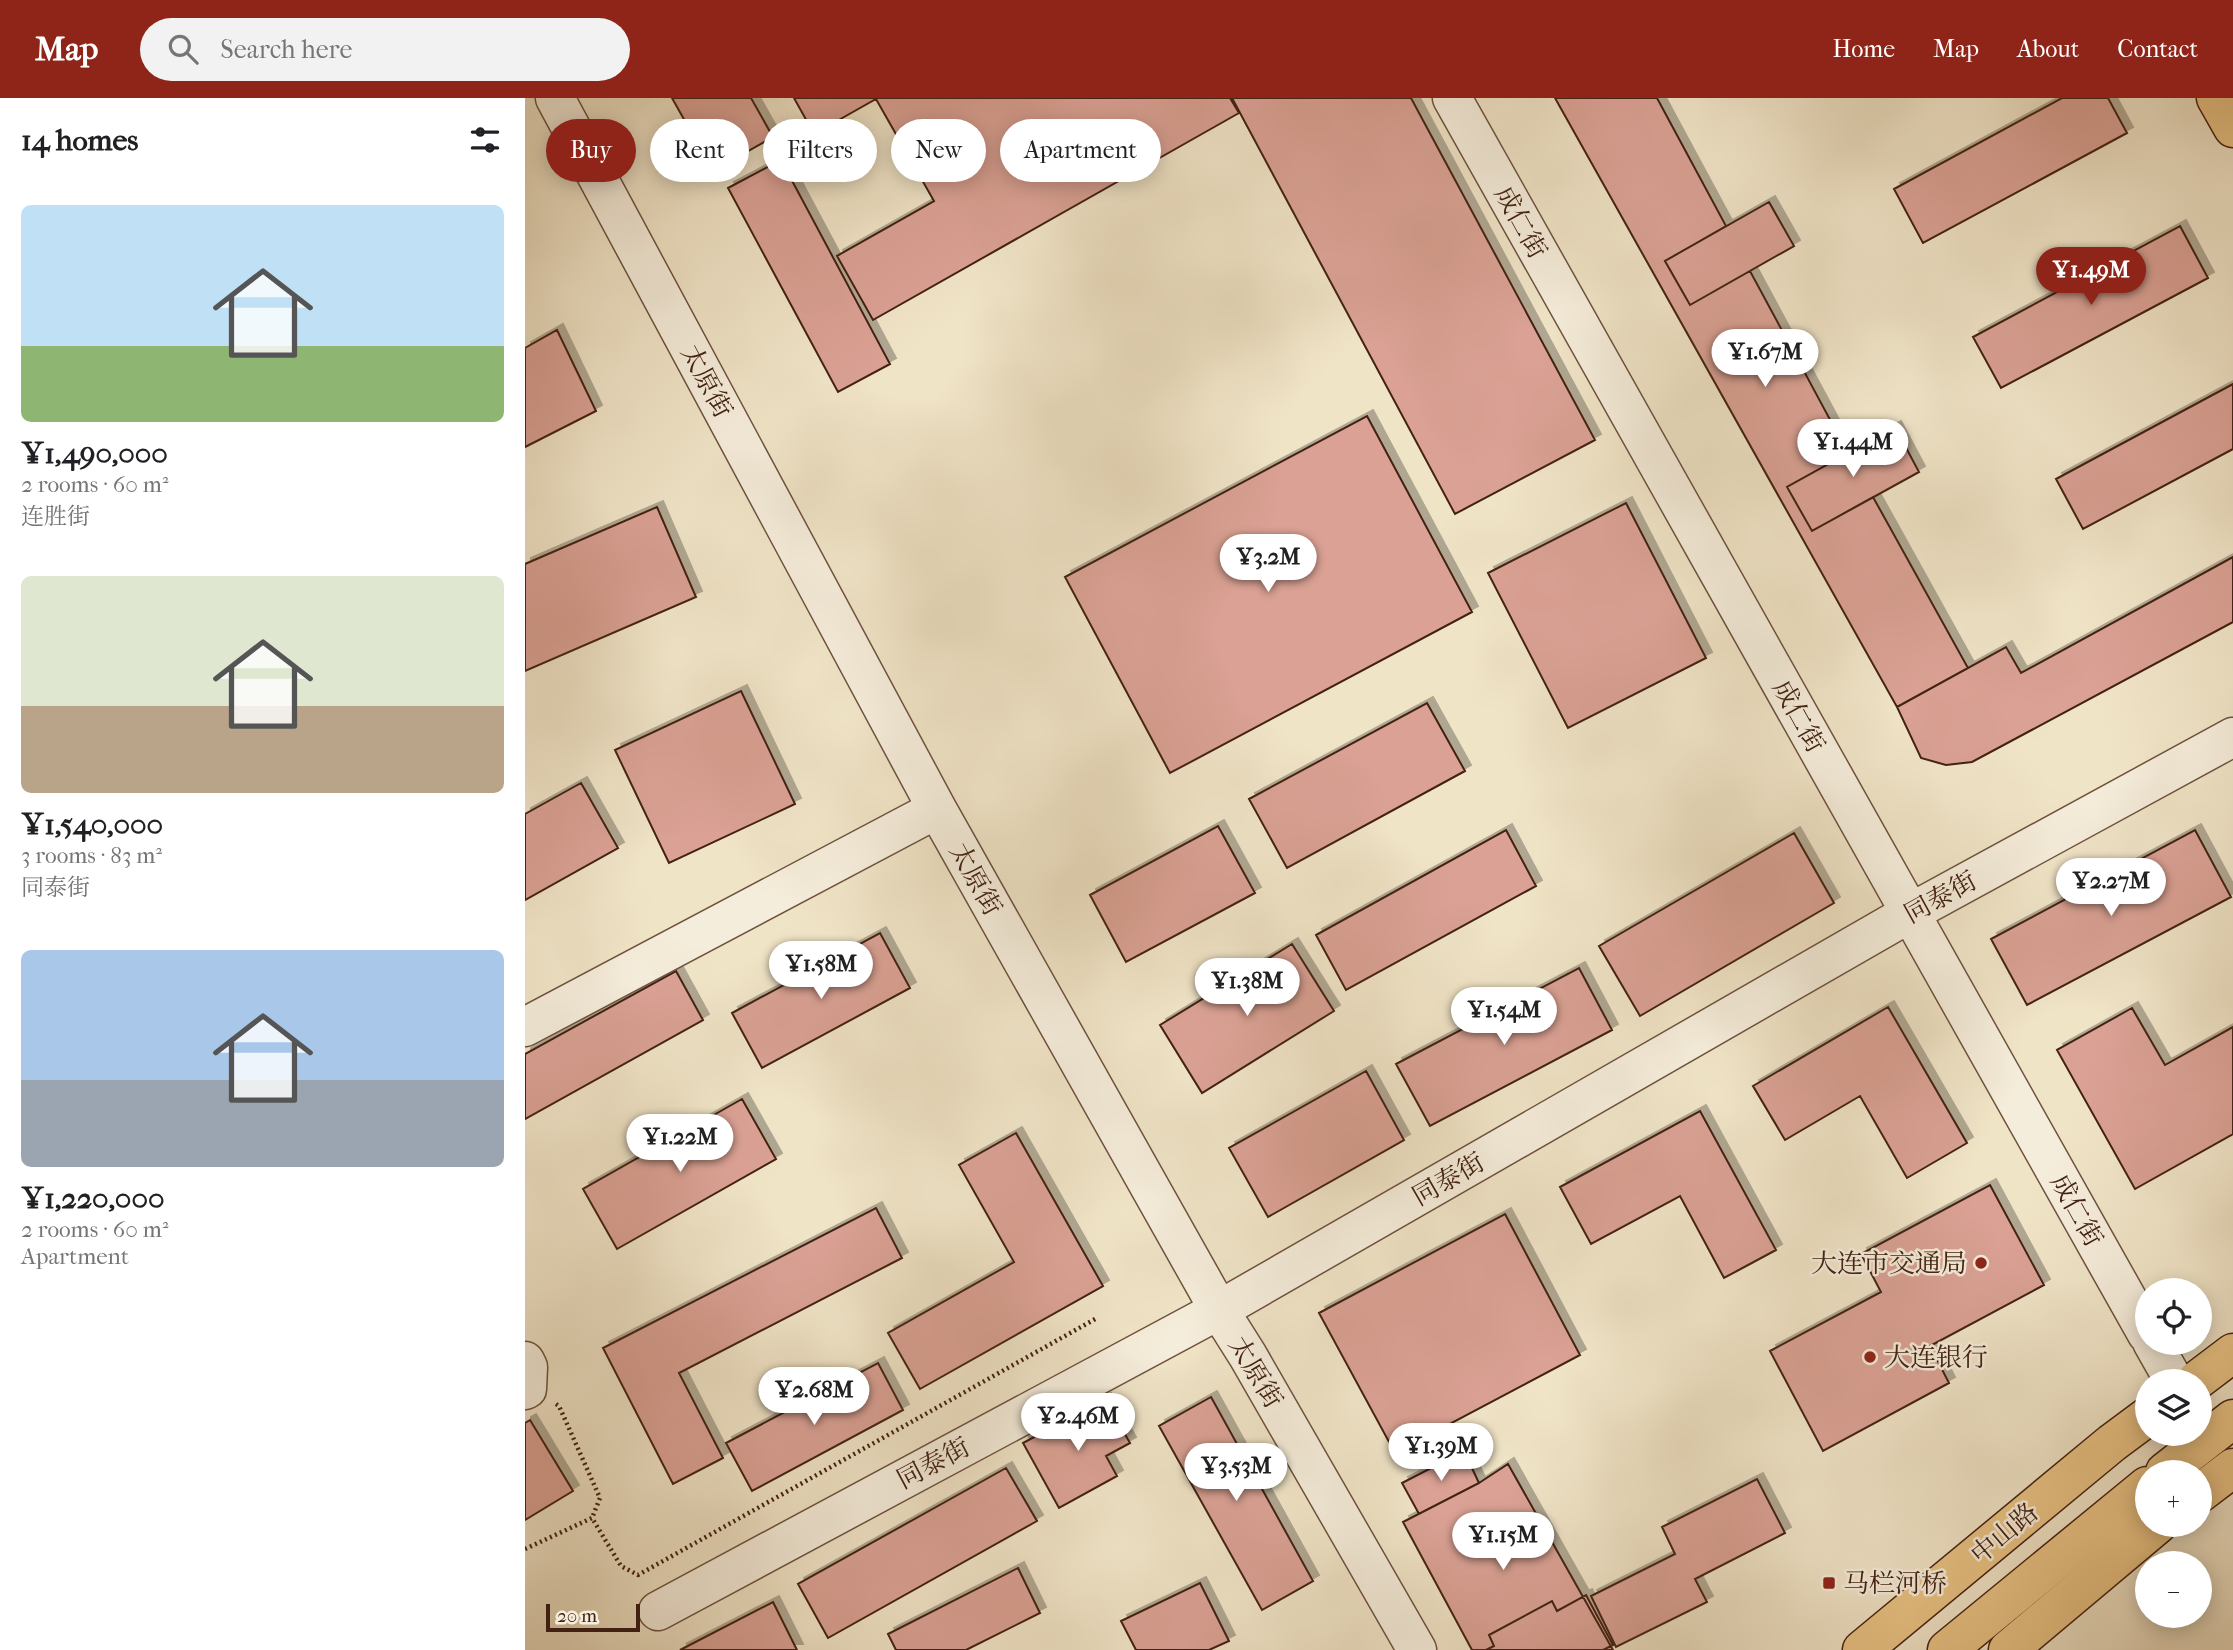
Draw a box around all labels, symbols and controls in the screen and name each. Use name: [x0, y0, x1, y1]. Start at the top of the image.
search box: [140, 18, 630, 81]
text: Map: [35, 30, 98, 69]
icon: search: [164, 30, 202, 68]
text: Search here: [220, 34, 352, 65]
text: Home: [1833, 35, 1895, 63]
text: Map: [1933, 35, 1979, 63]
text: About: [2017, 35, 2079, 63]
text: Contact: [2117, 35, 2198, 63]
chip: Buy: [546, 119, 636, 182]
chip: Rent: [650, 119, 749, 182]
chip: Filters: [763, 119, 877, 182]
chip: New: [891, 119, 986, 182]
chip: Apartment: [1000, 119, 1161, 182]
icon: filters: [466, 121, 504, 159]
text: 14 homes: [21, 123, 138, 158]
street label: 成仁街: [1488, 181, 1553, 264]
pin: ¥1.49M: [2034, 248, 2148, 307]
icon: home: [200, 250, 326, 376]
text: ¥1.49M: [2052, 256, 2130, 283]
pin: ¥1.67M: [1708, 330, 1822, 389]
text: ¥1.67M: [1728, 338, 1802, 365]
street label: 太原街: [675, 340, 739, 423]
pin: ¥1.44M: [1796, 420, 1910, 479]
text: ¥1.44M: [1813, 428, 1893, 455]
text: ¥1,490,000: [21, 436, 168, 471]
text: 2 rooms · 60 m²: [21, 471, 168, 498]
text: 连胜街: [21, 503, 90, 530]
pin: ¥3.2M: [1219, 534, 1317, 594]
text: ¥3.2M: [1236, 543, 1300, 570]
icon: home: [200, 621, 326, 747]
street label: 成仁街: [1766, 675, 1831, 758]
text: ¥1,540,000: [21, 807, 163, 842]
street label: 太原街: [943, 838, 1008, 921]
text: 3 rooms · 83 m²: [21, 842, 162, 869]
pin: ¥2.27M: [2054, 858, 2168, 918]
street label: 同泰街: [1899, 865, 1982, 930]
text: ¥2.27M: [2072, 867, 2150, 894]
text: 同泰街: [21, 874, 90, 901]
pin: ¥1.58M: [764, 942, 878, 1001]
text: ¥1.58M: [785, 950, 857, 977]
pin: ¥1.38M: [1190, 958, 1304, 1018]
text: ¥1.38M: [1211, 967, 1283, 994]
pin: ¥1.54M: [1447, 988, 1561, 1047]
icon: home: [200, 995, 326, 1121]
text: ¥1.54M: [1467, 996, 1541, 1023]
pin: ¥1.22M: [623, 1114, 737, 1174]
text: ¥1.22M: [642, 1123, 718, 1150]
street label: 同泰街: [1407, 1147, 1490, 1212]
street label: 成仁街: [2044, 1169, 2109, 1252]
text: ¥1,220,000: [21, 1181, 165, 1216]
text: 2 rooms · 60 m²: [21, 1216, 168, 1243]
text: Apartment: [21, 1243, 129, 1270]
place label: 大连市交通局: [1811, 1248, 1967, 1279]
marker: 大连市交通局: [1973, 1255, 1989, 1271]
map controls: [2135, 1278, 2212, 1628]
button: locate: [2135, 1278, 2212, 1355]
street label: 太原街: [1222, 1331, 1289, 1414]
place label: 大连银行: [1884, 1342, 1988, 1373]
marker: 大连银行: [1862, 1349, 1878, 1365]
pin: ¥2.68M: [757, 1368, 871, 1427]
button: layers: [2135, 1369, 2212, 1446]
text: ¥2.68M: [774, 1376, 854, 1403]
pin: ¥2.46M: [1021, 1394, 1135, 1453]
text: ¥2.46M: [1037, 1402, 1119, 1429]
pin: ¥1.39M: [1384, 1424, 1498, 1483]
street label: 同泰街: [892, 1431, 975, 1495]
text: ¥1.39M: [1404, 1432, 1478, 1459]
pin: ¥3.53M: [1179, 1444, 1293, 1503]
text: ¥3.53M: [1200, 1452, 1272, 1479]
button: +: [2135, 1460, 2212, 1537]
street label: 中山路: [1964, 1496, 2044, 1570]
pin: ¥1.15M: [1446, 1512, 1560, 1572]
text: ¥1.15M: [1468, 1521, 1538, 1548]
button: −: [2135, 1551, 2212, 1628]
place label: 马栏河桥: [1843, 1568, 1947, 1599]
marker: 马栏河桥: [1821, 1575, 1837, 1591]
scale bar: [546, 1601, 641, 1633]
text: 20 m: [557, 1605, 597, 1627]

